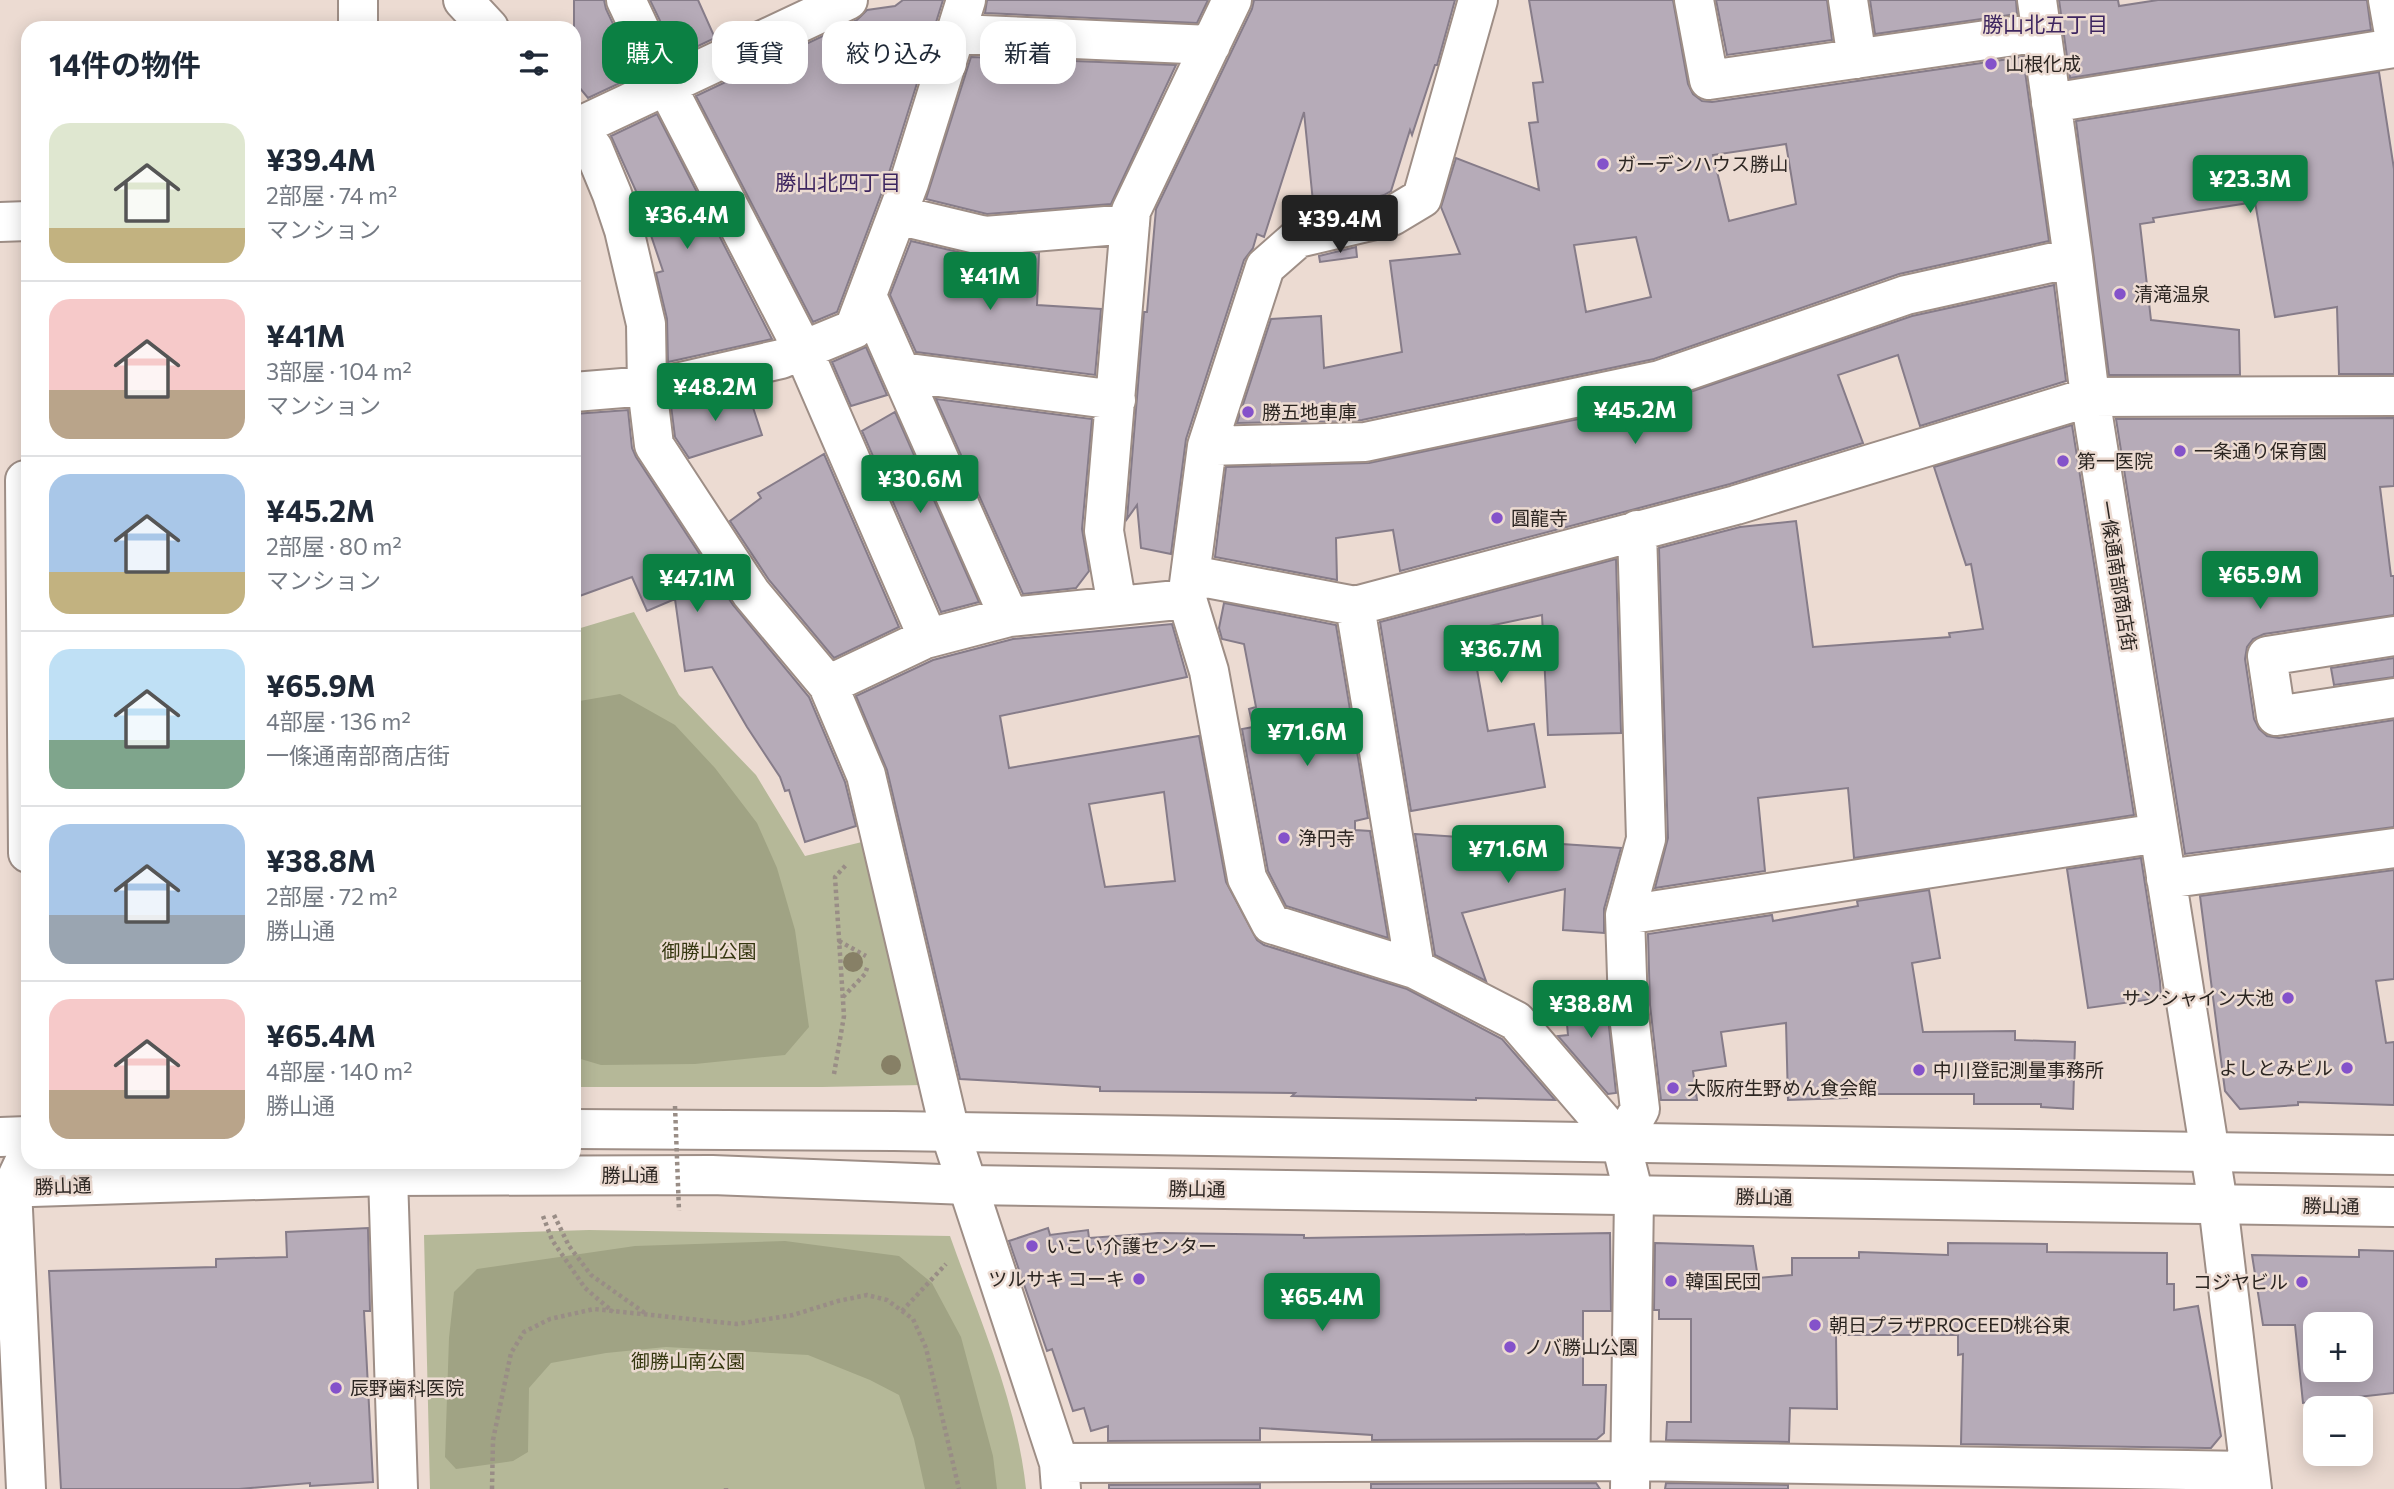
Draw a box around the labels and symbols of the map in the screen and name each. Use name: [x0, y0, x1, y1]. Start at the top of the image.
district label: 勝山北五丁目: [1982, 11, 2108, 36]
place label: 山根化成: [2005, 52, 2081, 75]
marker: 山根化成: [1983, 56, 1999, 72]
place label: ガーデンハウス勝山: [1617, 152, 1788, 175]
marker: ガーデンハウス勝山: [1595, 156, 1611, 172]
pin: ¥23.3M: [2193, 156, 2307, 215]
district label: 勝山北四丁目: [775, 169, 901, 194]
pin: ¥36.4M: [630, 191, 744, 251]
pin: ¥39.4M: [1283, 196, 1397, 255]
pin: ¥41M: [949, 252, 1031, 312]
place label: 清滝温泉: [2134, 282, 2210, 305]
marker: 清滝温泉: [2112, 286, 2128, 302]
pin: ¥48.2M: [658, 364, 772, 423]
pin: ¥45.2M: [1578, 386, 1692, 446]
place label: 勝五地車庫: [1262, 400, 1357, 423]
marker: 勝五地車庫: [1240, 404, 1256, 420]
place label: 一条通り保育園: [2194, 439, 2327, 462]
marker: 一条通り保育園: [2172, 443, 2188, 459]
place label: 第一医院: [2077, 449, 2153, 472]
marker: 第一医院: [2055, 453, 2071, 469]
pin: ¥30.6M: [863, 456, 977, 515]
street label: 一條通南部商店街: [2095, 499, 2142, 653]
place label: 圓龍寺: [1511, 506, 1568, 529]
marker: 圓龍寺: [1489, 510, 1505, 526]
pin: ¥65.9M: [2203, 552, 2317, 611]
pin: ¥47.1M: [640, 554, 754, 614]
pin: ¥36.7M: [1444, 626, 1558, 685]
pin: ¥71.6M: [1250, 708, 1364, 768]
place label: 浄円寺: [1298, 826, 1355, 849]
pin: ¥71.6M: [1451, 826, 1565, 885]
marker: 浄円寺: [1276, 830, 1292, 846]
park label: 御勝山公園: [661, 939, 757, 962]
pin: ¥38.8M: [1534, 981, 1648, 1040]
place label: サンシャイン大池: [2122, 986, 2274, 1009]
marker: サンシャイン大池: [2280, 990, 2296, 1006]
place label: よしとみビル: [2219, 1056, 2333, 1079]
place label: 中川登記測量事務所: [1933, 1058, 2104, 1081]
marker: よしとみビル: [2339, 1060, 2355, 1076]
marker: 中川登記測量事務所: [1911, 1062, 1927, 1078]
place label: 大阪府生野めん食会館: [1687, 1076, 1877, 1099]
marker: 大阪府生野めん食会館: [1665, 1080, 1681, 1096]
street label: 勝山通: [601, 1163, 659, 1186]
street label: 勝山通: [34, 1173, 92, 1198]
street label: 勝山通: [1168, 1177, 1226, 1200]
street label: 勝山通: [1735, 1185, 1793, 1208]
street label: 勝山通: [2302, 1194, 2360, 1217]
place label: いこい介護センター: [1046, 1234, 1217, 1257]
marker: いこい介護センター: [1024, 1238, 1040, 1254]
place label: ツルサキ コーキ: [988, 1267, 1125, 1290]
place label: 韓国民団: [1685, 1269, 1761, 1292]
place label: コジヤビル: [2193, 1270, 2288, 1293]
marker: ツルサキ コーキ: [1131, 1271, 1147, 1287]
marker: 韓国民団: [1663, 1273, 1679, 1289]
pin: ¥65.4M: [1265, 1274, 1379, 1333]
marker: コジヤビル: [2294, 1274, 2310, 1290]
place label: 朝日プラザPROCEED桃谷東: [1829, 1313, 2070, 1336]
marker: 朝日プラザPROCEED桃谷東: [1807, 1317, 1823, 1333]
place label: ノバ勝山公園: [1524, 1335, 1638, 1358]
marker: ノバ勝山公園: [1502, 1339, 1518, 1355]
park label: 御勝山南公園: [631, 1349, 745, 1372]
place label: 辰野歯科医院: [350, 1376, 464, 1399]
marker: 辰野歯科医院: [328, 1380, 344, 1396]

